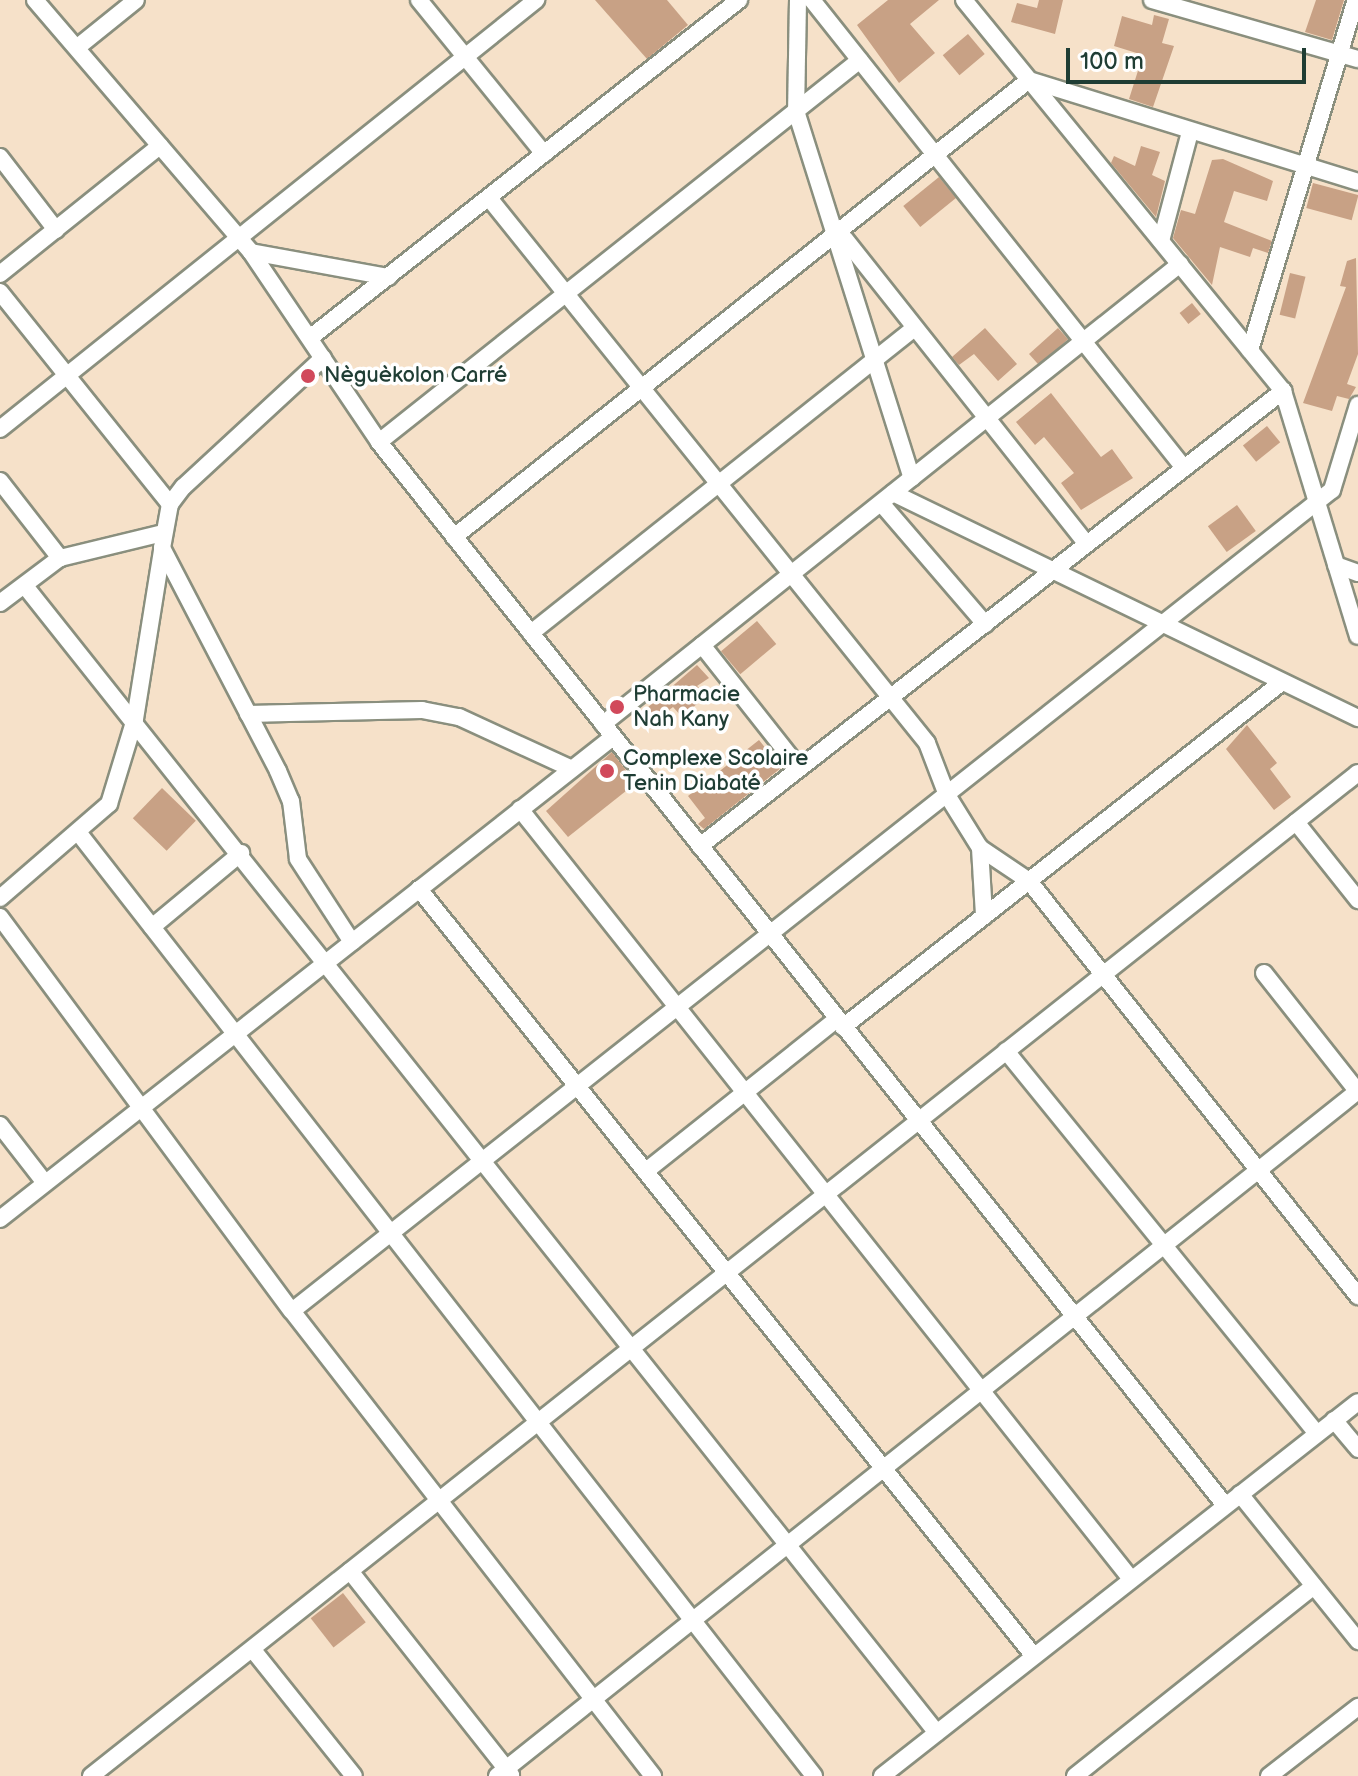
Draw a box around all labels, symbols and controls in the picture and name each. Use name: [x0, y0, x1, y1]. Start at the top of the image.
scale bar: [1070, 32, 1310, 82]
text: 100 m: [1080, 47, 1144, 76]
place label: Nèguèkolon Carré: [324, 363, 507, 389]
marker: Nèguèkolon Carré: [299, 367, 317, 385]
place label: Pharmacie Nah Kany: [633, 681, 740, 732]
marker: Pharmacie Nah Kany: [608, 698, 626, 716]
place label: Complexe Scolaire Tenin Diabaté: [623, 745, 809, 796]
marker: Complexe Scolaire Tenin Diabaté: [598, 762, 616, 780]

